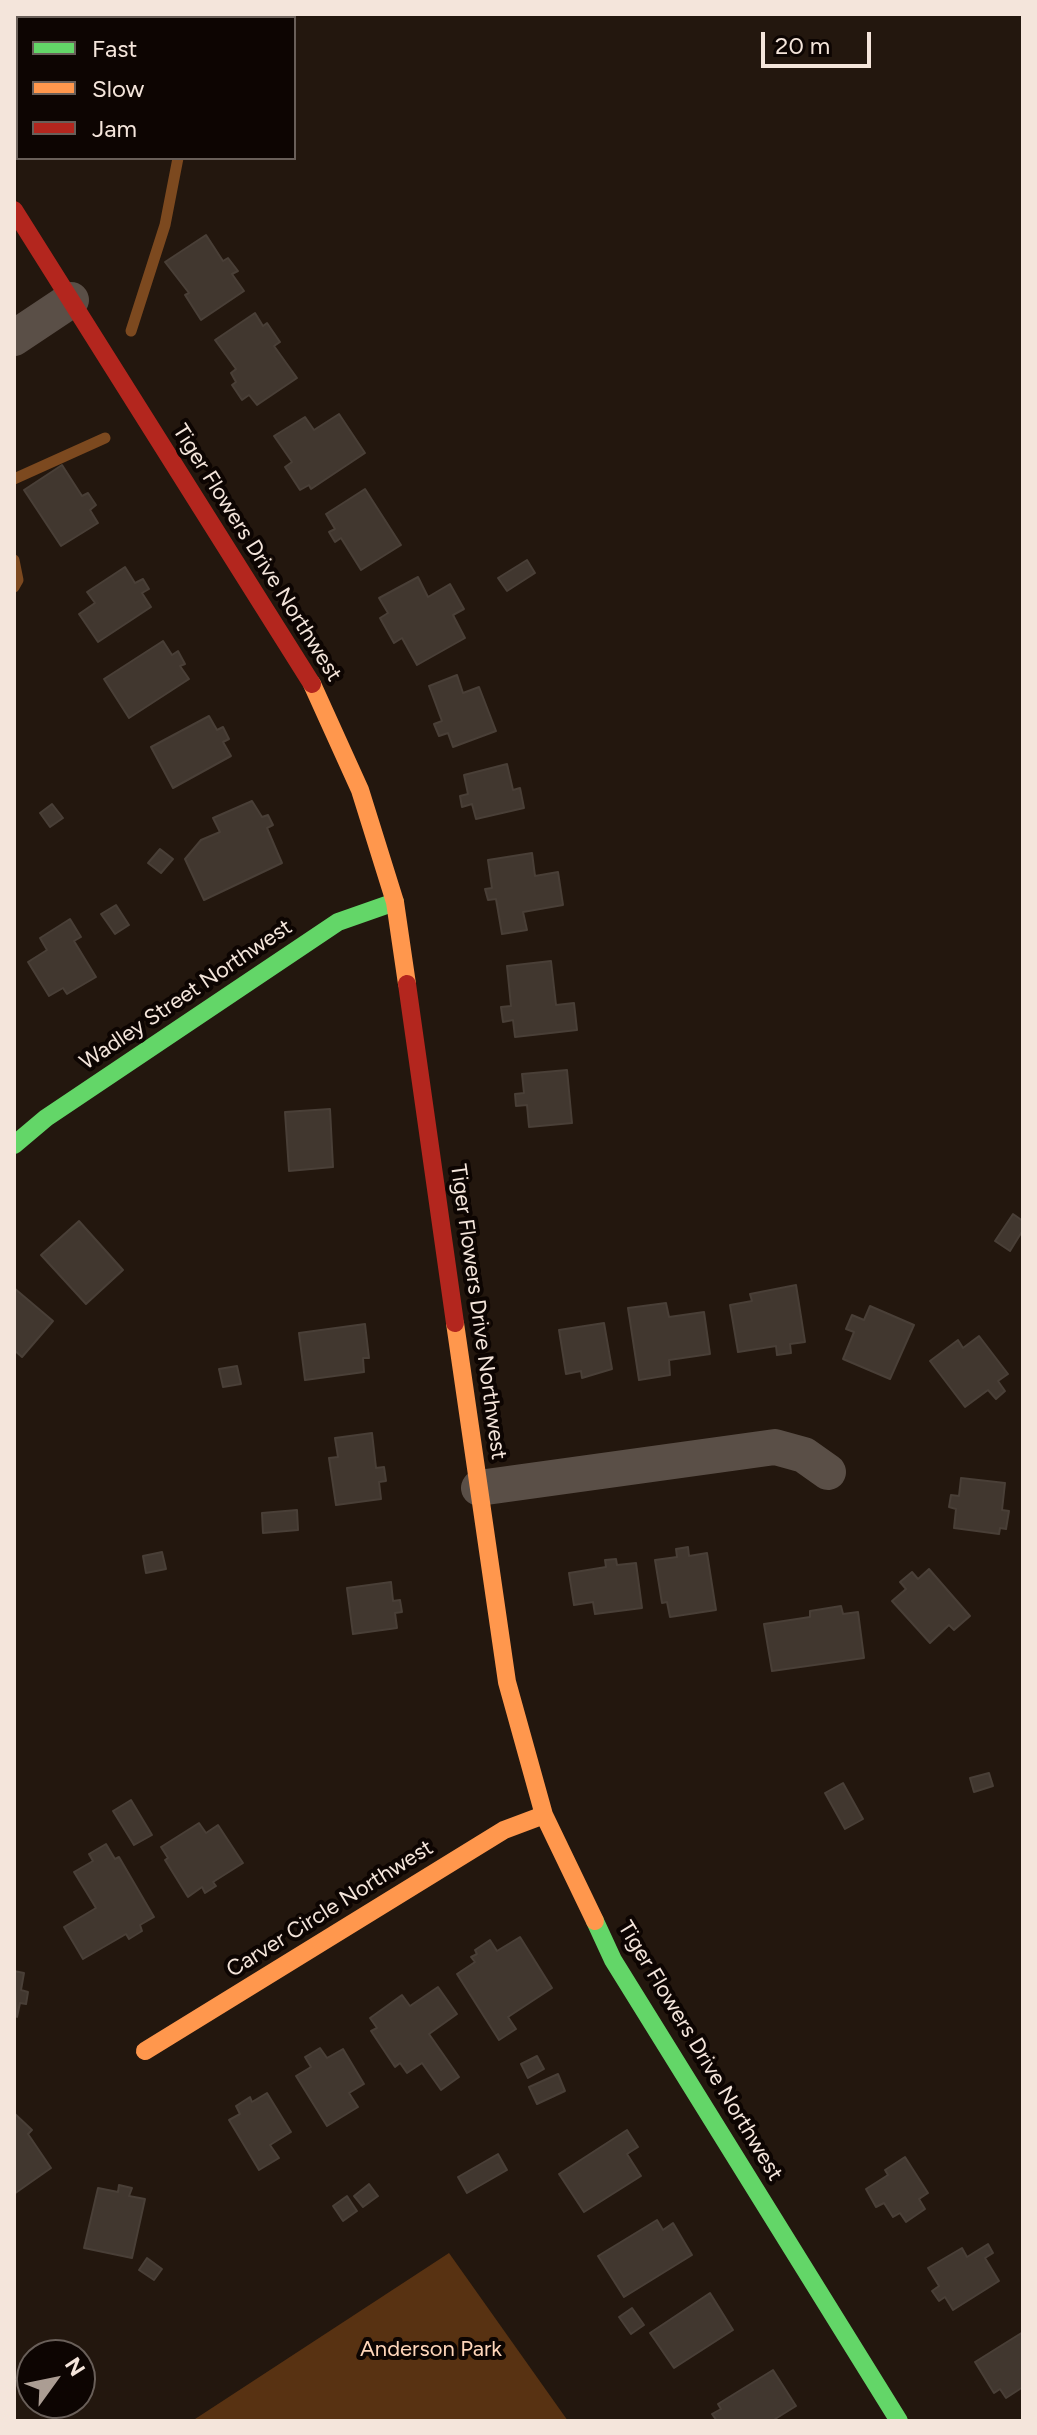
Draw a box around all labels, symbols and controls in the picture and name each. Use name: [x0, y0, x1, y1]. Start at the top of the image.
legend: [16, 16, 296, 160]
scale bar: [765, 16, 875, 66]
text: 20 m: [775, 31, 830, 60]
text: Fast: [92, 34, 137, 63]
text: Slow: [92, 74, 144, 103]
text: Jam: [92, 114, 137, 143]
street label: Tiger Flowers Drive Northwest: [167, 420, 347, 686]
street label: Wadley Street Northwest: [75, 914, 297, 1076]
street label: Tiger Flowers Drive Northwest: [444, 1163, 512, 1461]
street label: Carver Circle Northwest: [222, 1835, 438, 1983]
street label: Tiger Flowers Drive Northwest: [612, 1917, 788, 2185]
park label: Anderson Park: [360, 2337, 502, 2363]
north arrow: [16, 2339, 96, 2419]
text: N: [59, 2352, 91, 2381]

